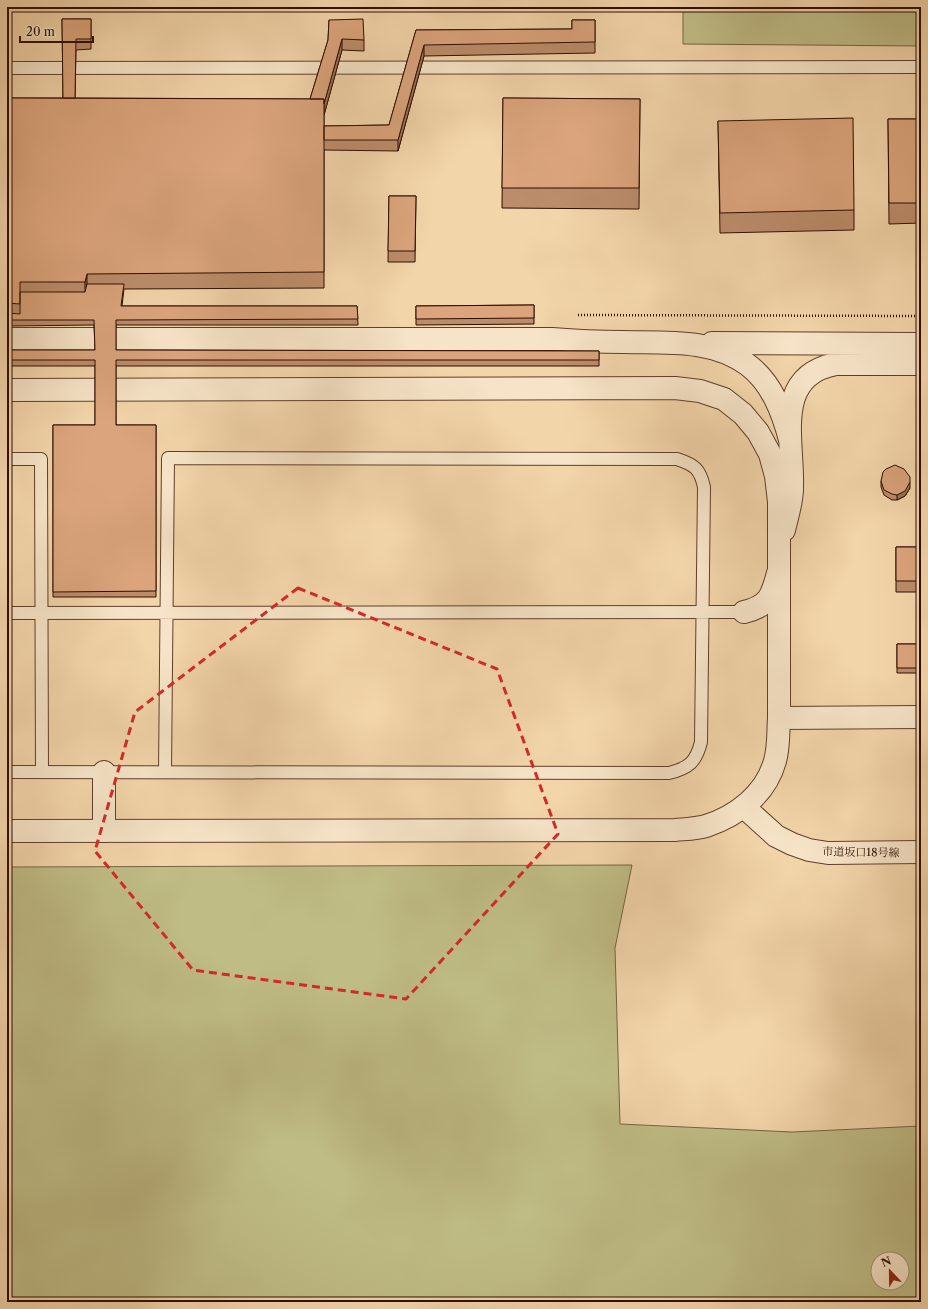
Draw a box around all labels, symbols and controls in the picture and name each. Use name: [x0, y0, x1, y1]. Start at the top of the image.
scale bar: [20, 18, 93, 44]
text: 20 m: [26, 24, 55, 39]
street label: 市道坂口18号線: [822, 844, 900, 860]
north arrow: [870, 1251, 910, 1291]
text: N: [879, 1253, 894, 1270]

